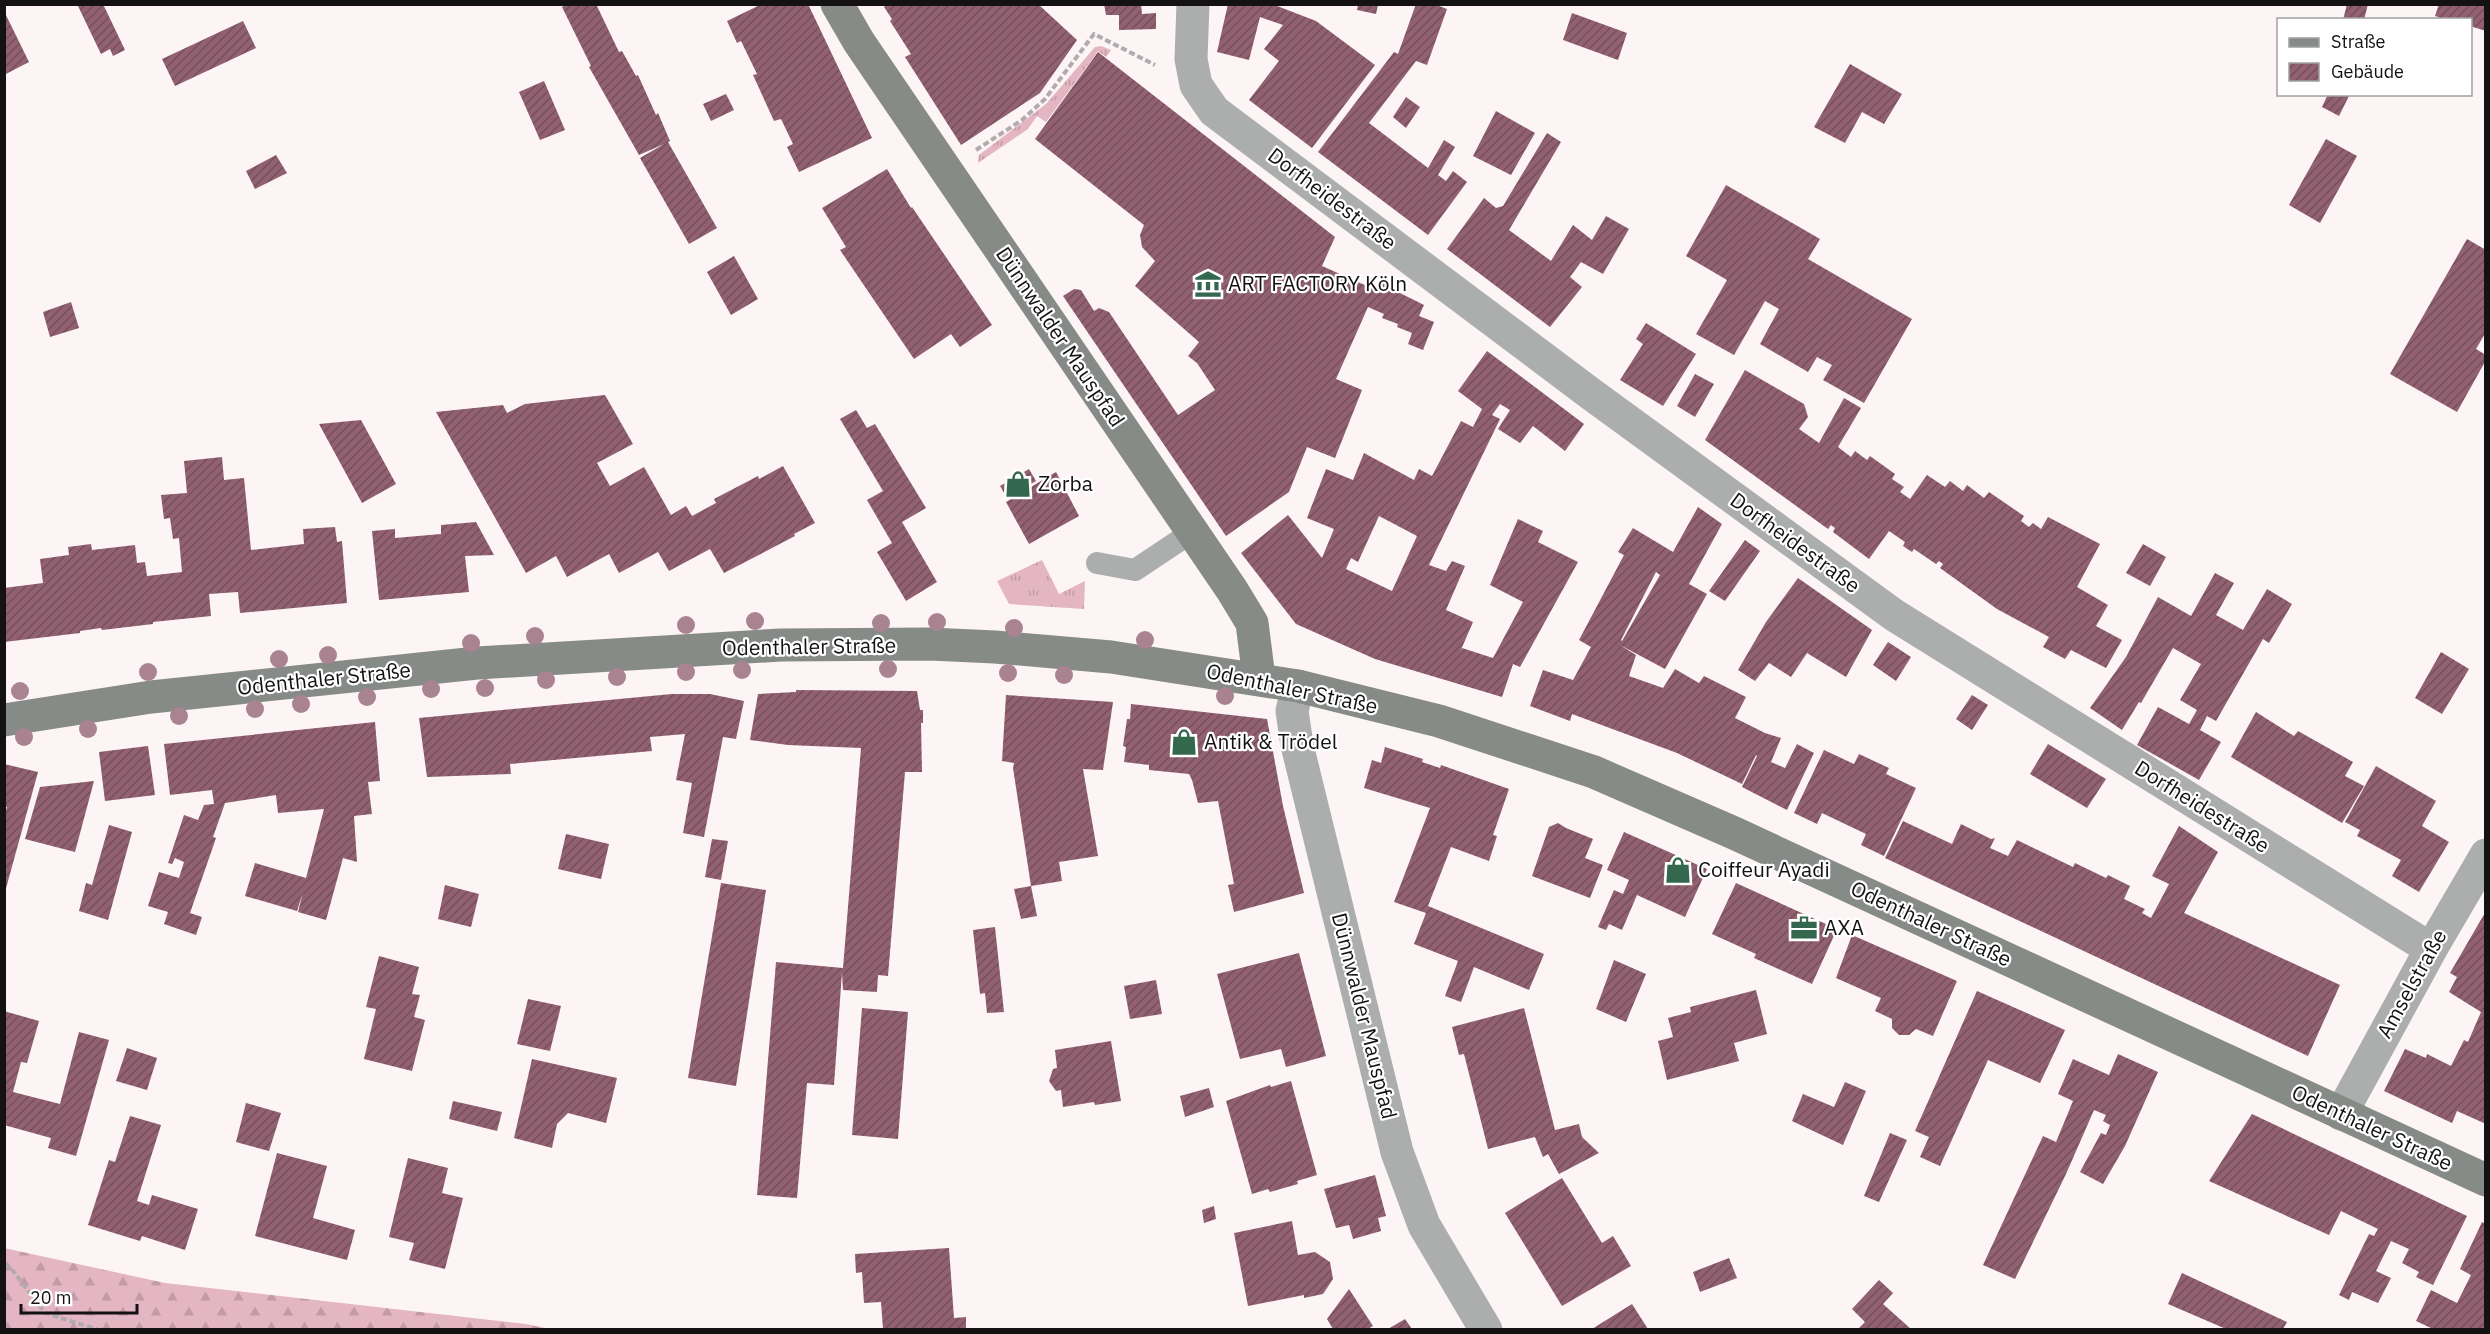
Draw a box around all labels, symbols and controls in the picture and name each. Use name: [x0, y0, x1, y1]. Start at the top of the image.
legend: [2277, 18, 2472, 96]
text: Straße: [2331, 30, 2385, 53]
text: Gebäude: [2331, 60, 2404, 83]
street label: Dorfheidestraße: [1263, 141, 1403, 256]
street label: Dünnwalder Mauspfad: [990, 241, 1132, 432]
museum icon: ART FACTORY Köln: [1193, 269, 1223, 299]
place label: ART FACTORY Köln: [1228, 269, 1407, 297]
shop icon: Zorba: [1003, 469, 1033, 499]
place label: Zorba: [1038, 469, 1093, 497]
street label: Dorfheidestraße: [1725, 486, 1866, 599]
street label: Odenthaler Straße: [722, 630, 896, 662]
street label: Odenthaler Straße: [236, 655, 412, 701]
street label: Odenthaler Straße: [1204, 656, 1380, 720]
shop icon: Antik & Trödel: [1169, 727, 1199, 757]
place label: Antik & Trödel: [1204, 727, 1338, 755]
street label: Dorfheidestraße: [2130, 753, 2275, 859]
shop icon: Coiffeur Ayadi: [1663, 855, 1693, 885]
place label: Coiffeur Ayadi: [1698, 855, 1830, 883]
street label: Odenthaler Straße: [1847, 874, 2016, 973]
street label: Dünnwalder Mauspfad: [1326, 910, 1404, 1122]
office icon: AXA: [1789, 913, 1819, 943]
place label: AXA: [1824, 913, 1864, 941]
street label: Amselstraße: [2370, 924, 2453, 1043]
street label: Odenthaler Straße: [2288, 1078, 2457, 1177]
scale bar: [21, 1277, 136, 1315]
text: 20 m: [30, 1286, 72, 1309]

